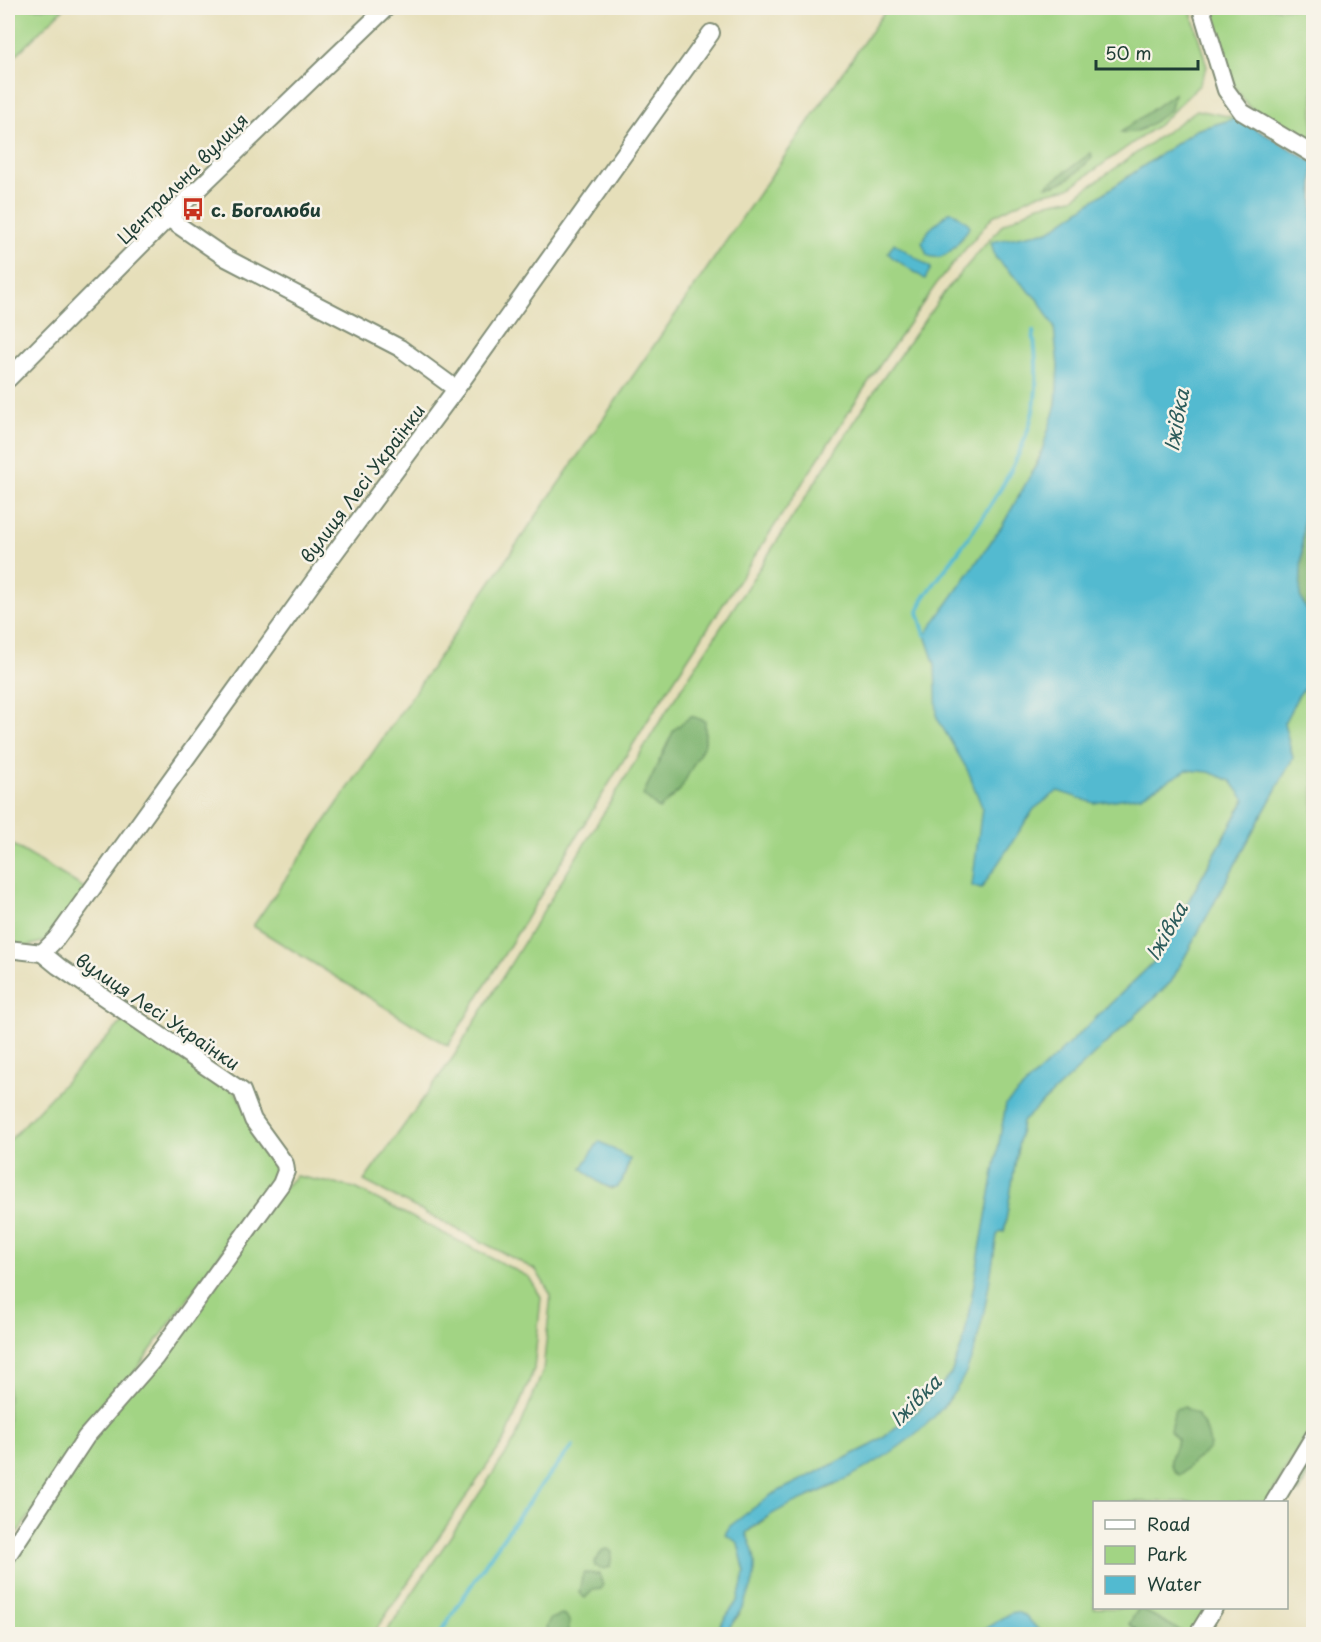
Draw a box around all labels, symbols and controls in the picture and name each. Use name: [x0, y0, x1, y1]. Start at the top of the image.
scale bar: [1096, 33, 1198, 71]
text: 50 m: [1105, 39, 1152, 66]
street label: Центральна вулиця: [110, 106, 254, 250]
bus stop icon: с. Боголюби: [180, 196, 206, 222]
place label: с. Боголюби: [211, 196, 321, 223]
water label: Іжівка: [1156, 386, 1196, 453]
street label: вулиця Лесі Українки: [293, 398, 431, 568]
water label: Іжівка: [1137, 896, 1195, 966]
street label: вулиця Лесі Українки: [71, 946, 245, 1076]
water label: Іжівка: [882, 1367, 948, 1433]
legend: [1093, 1501, 1288, 1609]
text: Road: [1147, 1510, 1191, 1537]
text: Park: [1147, 1540, 1187, 1567]
text: Water: [1147, 1570, 1202, 1597]

